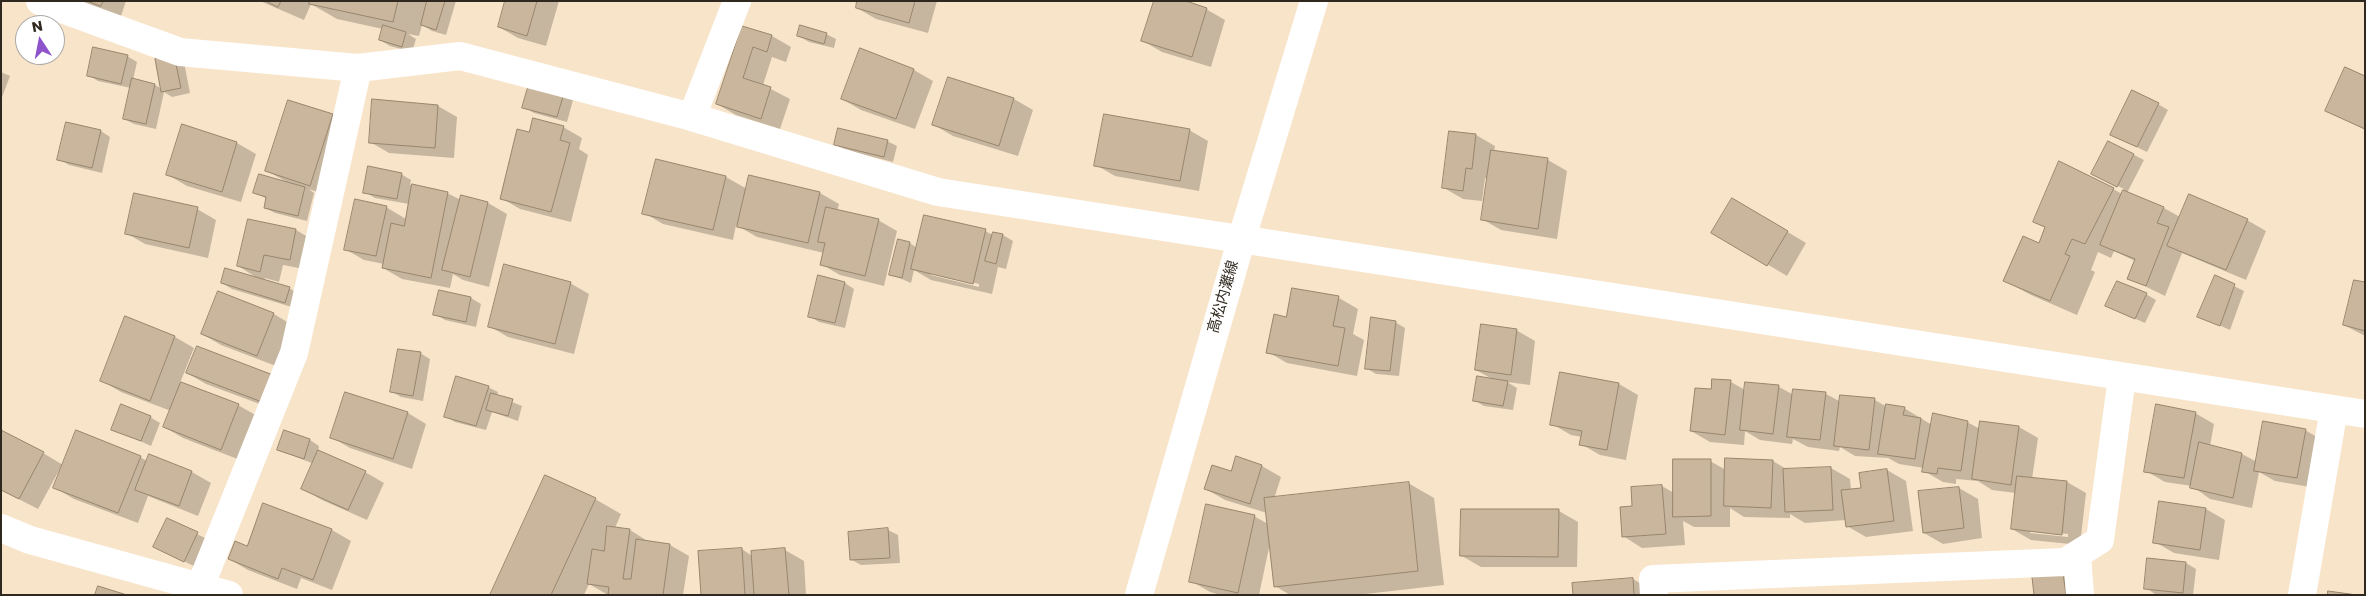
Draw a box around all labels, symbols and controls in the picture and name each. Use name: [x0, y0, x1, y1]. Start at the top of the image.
north arrow: [15, 15, 65, 65]
text: N: [30, 15, 44, 37]
street label: 高松内灘線: [1205, 258, 1243, 336]

